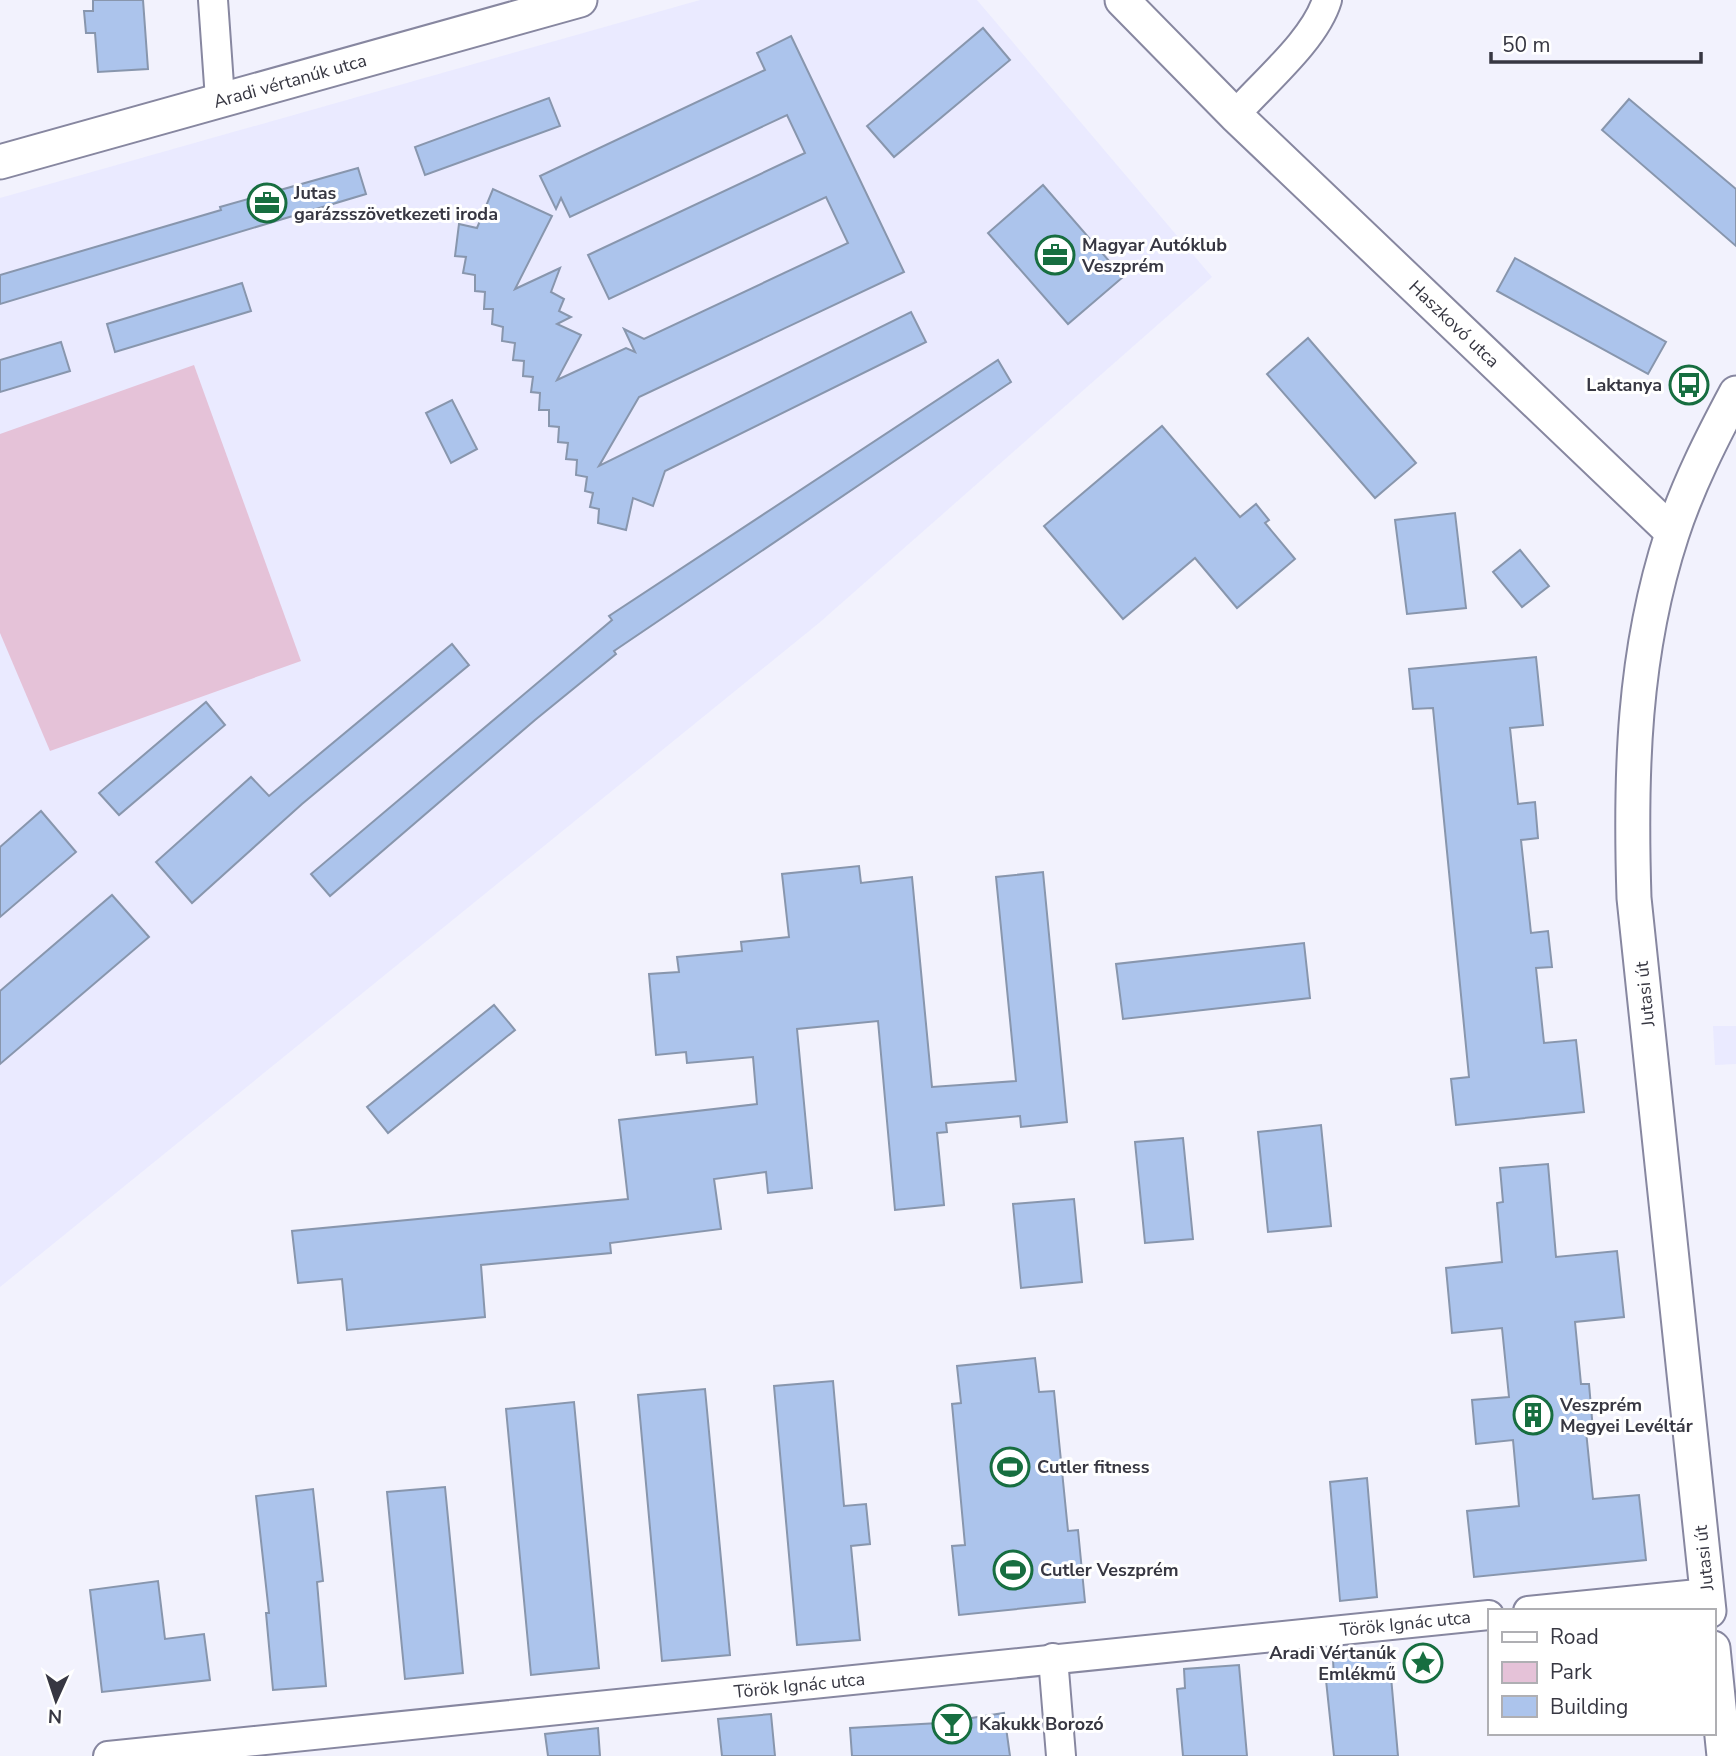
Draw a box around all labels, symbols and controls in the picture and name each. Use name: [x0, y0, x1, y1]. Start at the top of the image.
scale bar: [1491, 21, 1701, 65]
text: 50 m: [1502, 31, 1551, 59]
street label: Aradi vértanúk utca: [211, 48, 369, 114]
place label: Jutas garázsszövetkezeti iroda: [293, 181, 498, 226]
office icon: Jutas garázsszövetkezeti iroda: [246, 182, 288, 224]
place label: Magyar Autóklub Veszprém: [1081, 233, 1227, 278]
office icon: Magyar Autóklub Veszprém: [1034, 234, 1076, 276]
street label: Haszkovó utca: [1404, 275, 1505, 373]
bus stop icon: Laktanya: [1668, 364, 1710, 406]
place label: Laktanya: [1586, 373, 1662, 397]
street label: Jutasi út: [1630, 959, 1660, 1029]
place label: Veszprém Megyei Levéltár: [1559, 1393, 1693, 1438]
building icon: Veszprém Megyei Levéltár: [1512, 1394, 1554, 1436]
sports icon: Cutler fitness: [989, 1446, 1031, 1488]
place label: Cutler fitness: [1037, 1455, 1150, 1479]
street label: Jutasi út: [1689, 1523, 1719, 1593]
sports icon: Cutler Veszprém: [992, 1549, 1034, 1591]
place label: Cutler Veszprém: [1040, 1558, 1179, 1582]
street label: Török Ignác utca: [1339, 1605, 1472, 1642]
legend: [1488, 1609, 1715, 1735]
text: Road: [1550, 1623, 1599, 1651]
place label: Aradi Vértanúk Emlékmű: [1269, 1641, 1396, 1686]
place icon: Aradi Vértanúk Emlékmű: [1402, 1642, 1444, 1684]
text: Park: [1550, 1658, 1592, 1686]
north arrow: [21, 1665, 91, 1735]
street label: Török Ignác utca: [733, 1667, 866, 1704]
text: Building: [1550, 1693, 1628, 1721]
text: N: [47, 1703, 63, 1729]
bar icon: Kakukk Borozó: [931, 1703, 973, 1745]
place label: Kakukk Borozó: [979, 1712, 1104, 1736]

